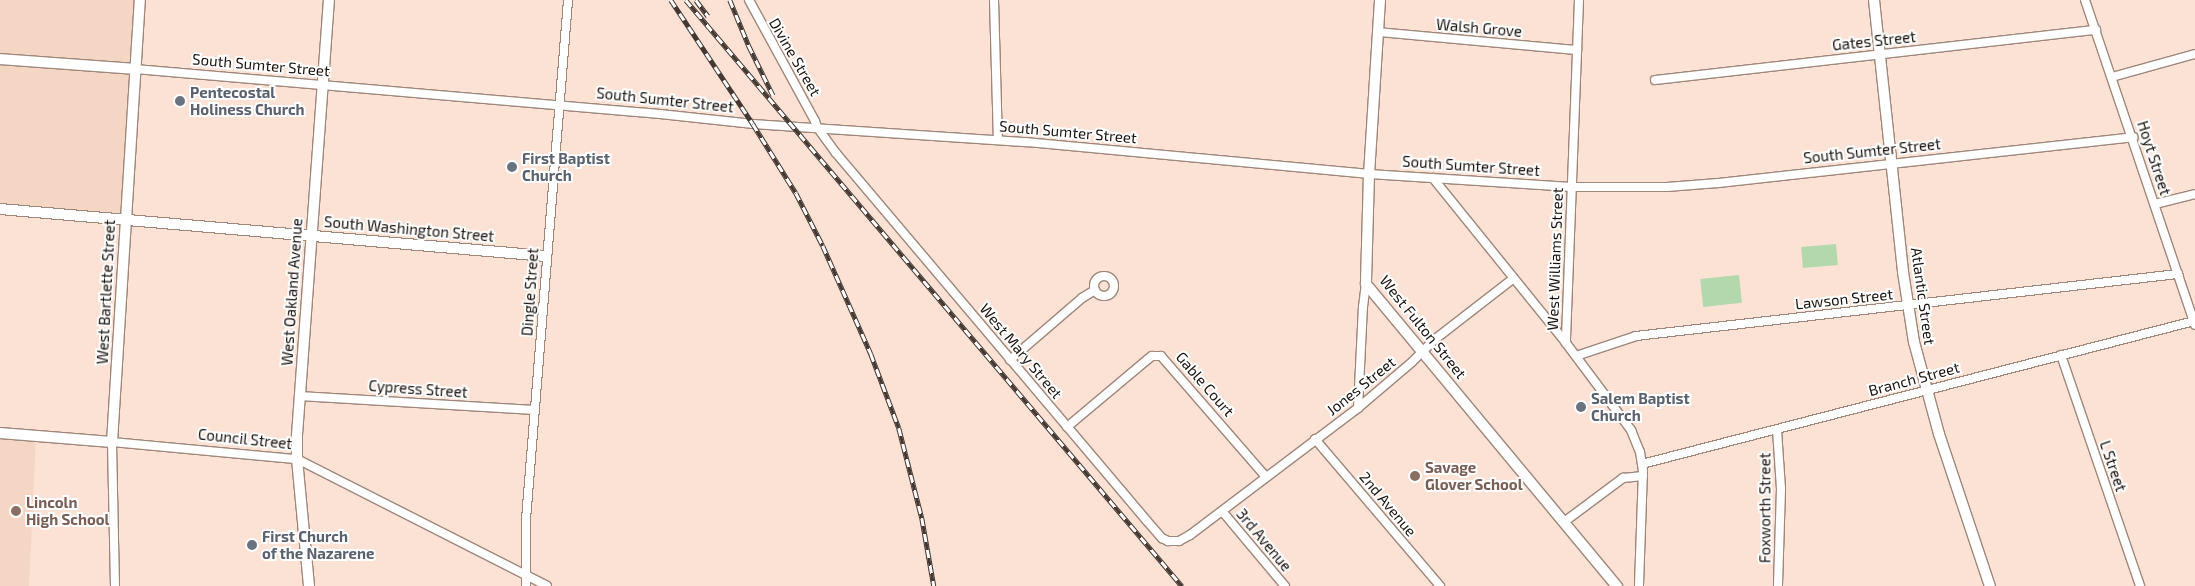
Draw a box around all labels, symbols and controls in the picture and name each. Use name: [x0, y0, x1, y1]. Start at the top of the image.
street label: Divine Street: [765, 15, 825, 99]
street label: Walsh Grove: [1435, 15, 1523, 41]
street label: Gates Street: [1831, 28, 1917, 54]
street label: South Sumter Street: [191, 50, 331, 80]
place label: Pentecostal Holiness Church: [190, 83, 305, 118]
street label: South Sumter Street: [595, 84, 735, 116]
marker: Pentecostal Holiness Church: [174, 95, 186, 107]
street label: South Sumter Street: [998, 117, 1138, 147]
street label: Hoyt Street: [2134, 119, 2174, 197]
street label: South Sumter Street: [1802, 135, 1942, 167]
place label: First Baptist Church: [522, 149, 610, 184]
street label: South Sumter Street: [1401, 152, 1541, 180]
marker: First Baptist Church: [506, 161, 518, 173]
street label: West Williams Street: [1544, 187, 1566, 331]
street label: South Washington Street: [323, 213, 495, 245]
street label: West Oakland Avenue: [278, 217, 306, 367]
street label: West Bartlette Street: [93, 219, 119, 365]
street label: Atlantic Street: [1907, 246, 1939, 346]
street label: Dingle Street: [518, 247, 542, 337]
street label: West Fulton Street: [1376, 272, 1470, 382]
street label: Lawson Street: [1794, 285, 1894, 313]
street label: West Mary Street: [976, 300, 1066, 402]
street label: Gable Court: [1172, 348, 1238, 420]
street label: Jones Street: [1323, 353, 1399, 419]
street label: Branch Street: [1867, 358, 1961, 400]
street label: Cypress Street: [368, 377, 468, 401]
place label: Salem Baptist Church: [1591, 389, 1690, 424]
marker: Salem Baptist Church: [1575, 401, 1587, 413]
street label: Council Street: [197, 425, 293, 453]
street label: L Street: [2096, 438, 2130, 494]
street label: Foxworth Street: [1756, 453, 1774, 563]
place label: Savage Glover School: [1425, 458, 1523, 493]
street label: 2nd Avenue: [1356, 468, 1420, 540]
marker: Savage Glover School: [1409, 470, 1421, 482]
place label: Lincoln High School: [26, 493, 110, 528]
marker: Lincoln High School: [10, 505, 22, 517]
street label: 3rd Avenue: [1233, 505, 1295, 575]
place label: First Church of the Nazarene: [262, 527, 375, 562]
marker: First Church of the Nazarene: [246, 539, 258, 551]

